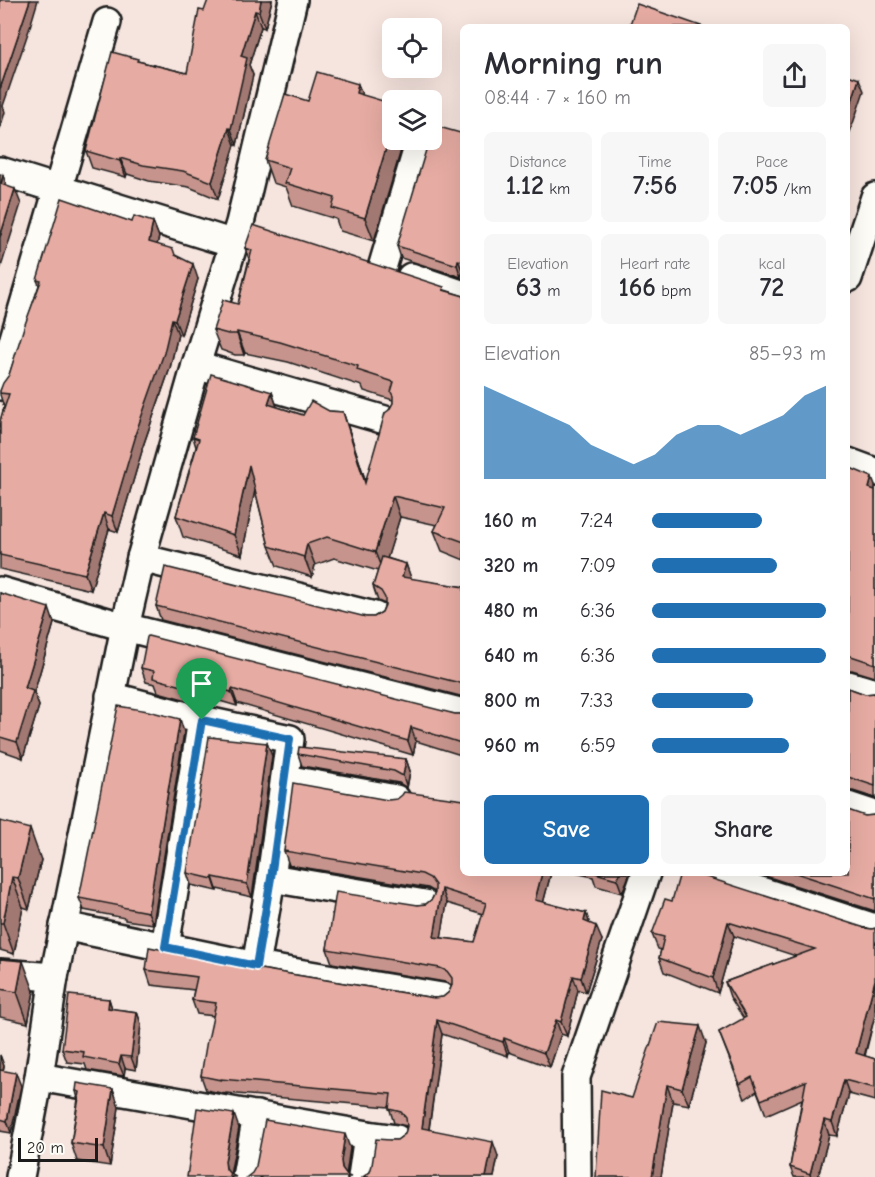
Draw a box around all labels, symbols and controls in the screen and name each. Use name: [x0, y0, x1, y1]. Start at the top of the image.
map controls: [382, 18, 442, 150]
button: locate: [382, 18, 442, 78]
text: Morning run: [484, 44, 663, 82]
button: share: [763, 44, 826, 107]
text: 08:44 · 7 × 160 m: [484, 86, 631, 109]
button: layers: [382, 90, 442, 150]
text: Distance: [509, 153, 567, 171]
text: Time: [638, 153, 672, 171]
text: Pace: [756, 153, 788, 171]
text: 1.12: [506, 171, 544, 201]
text: 7:56: [633, 171, 677, 201]
text: 7:05: [732, 171, 778, 201]
text: km: [544, 180, 570, 198]
text: /km: [778, 180, 812, 198]
text: Elevation: [507, 255, 569, 273]
text: Heart rate: [620, 255, 690, 273]
text: kcal: [759, 255, 785, 273]
text: 63: [516, 273, 542, 303]
text: 166: [618, 273, 656, 303]
text: 72: [760, 273, 784, 303]
text: m: [542, 282, 561, 300]
text: bpm: [656, 282, 692, 300]
text: Elevation: [484, 342, 561, 365]
text: 85–93 m: [749, 342, 826, 365]
text: 160 m: [484, 509, 537, 532]
text: 7:24: [580, 509, 613, 532]
text: 320 m: [484, 554, 538, 577]
text: 7:09: [580, 554, 616, 577]
text: 480 m: [484, 599, 538, 622]
text: 6:36: [580, 599, 615, 622]
text: 640 m: [484, 644, 538, 667]
text: 6:36: [580, 644, 615, 667]
pin: [176, 658, 227, 720]
icon: arrive: [185, 667, 218, 700]
text: 800 m: [484, 689, 540, 712]
text: 7:33: [580, 689, 613, 712]
text: 960 m: [484, 734, 539, 757]
text: 6:59: [580, 734, 616, 757]
button: Save: [484, 795, 649, 864]
button: Share: [661, 795, 826, 864]
scale bar: [18, 1135, 98, 1162]
text: 20 m: [27, 1139, 64, 1157]

